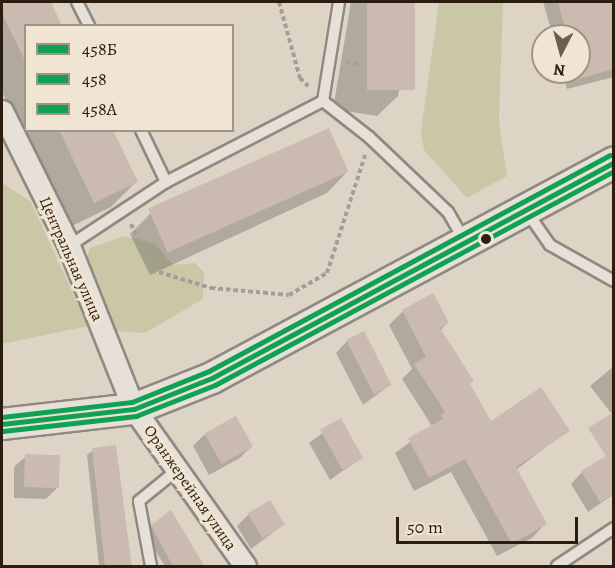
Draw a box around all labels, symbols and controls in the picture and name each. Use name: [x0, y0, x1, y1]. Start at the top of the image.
legend: [24, 24, 234, 132]
north arrow: [531, 24, 591, 84]
text: 458Б: [82, 37, 117, 61]
text: N: [552, 58, 566, 81]
text: 458: [82, 67, 107, 91]
text: 458А: [82, 97, 117, 121]
street label: Центральная улица: [35, 194, 107, 324]
unlabelled marker: [480, 233, 492, 245]
street label: Оранжерейная улица: [139, 422, 241, 554]
scale bar: [399, 505, 580, 543]
text: 50 m: [407, 515, 443, 539]

